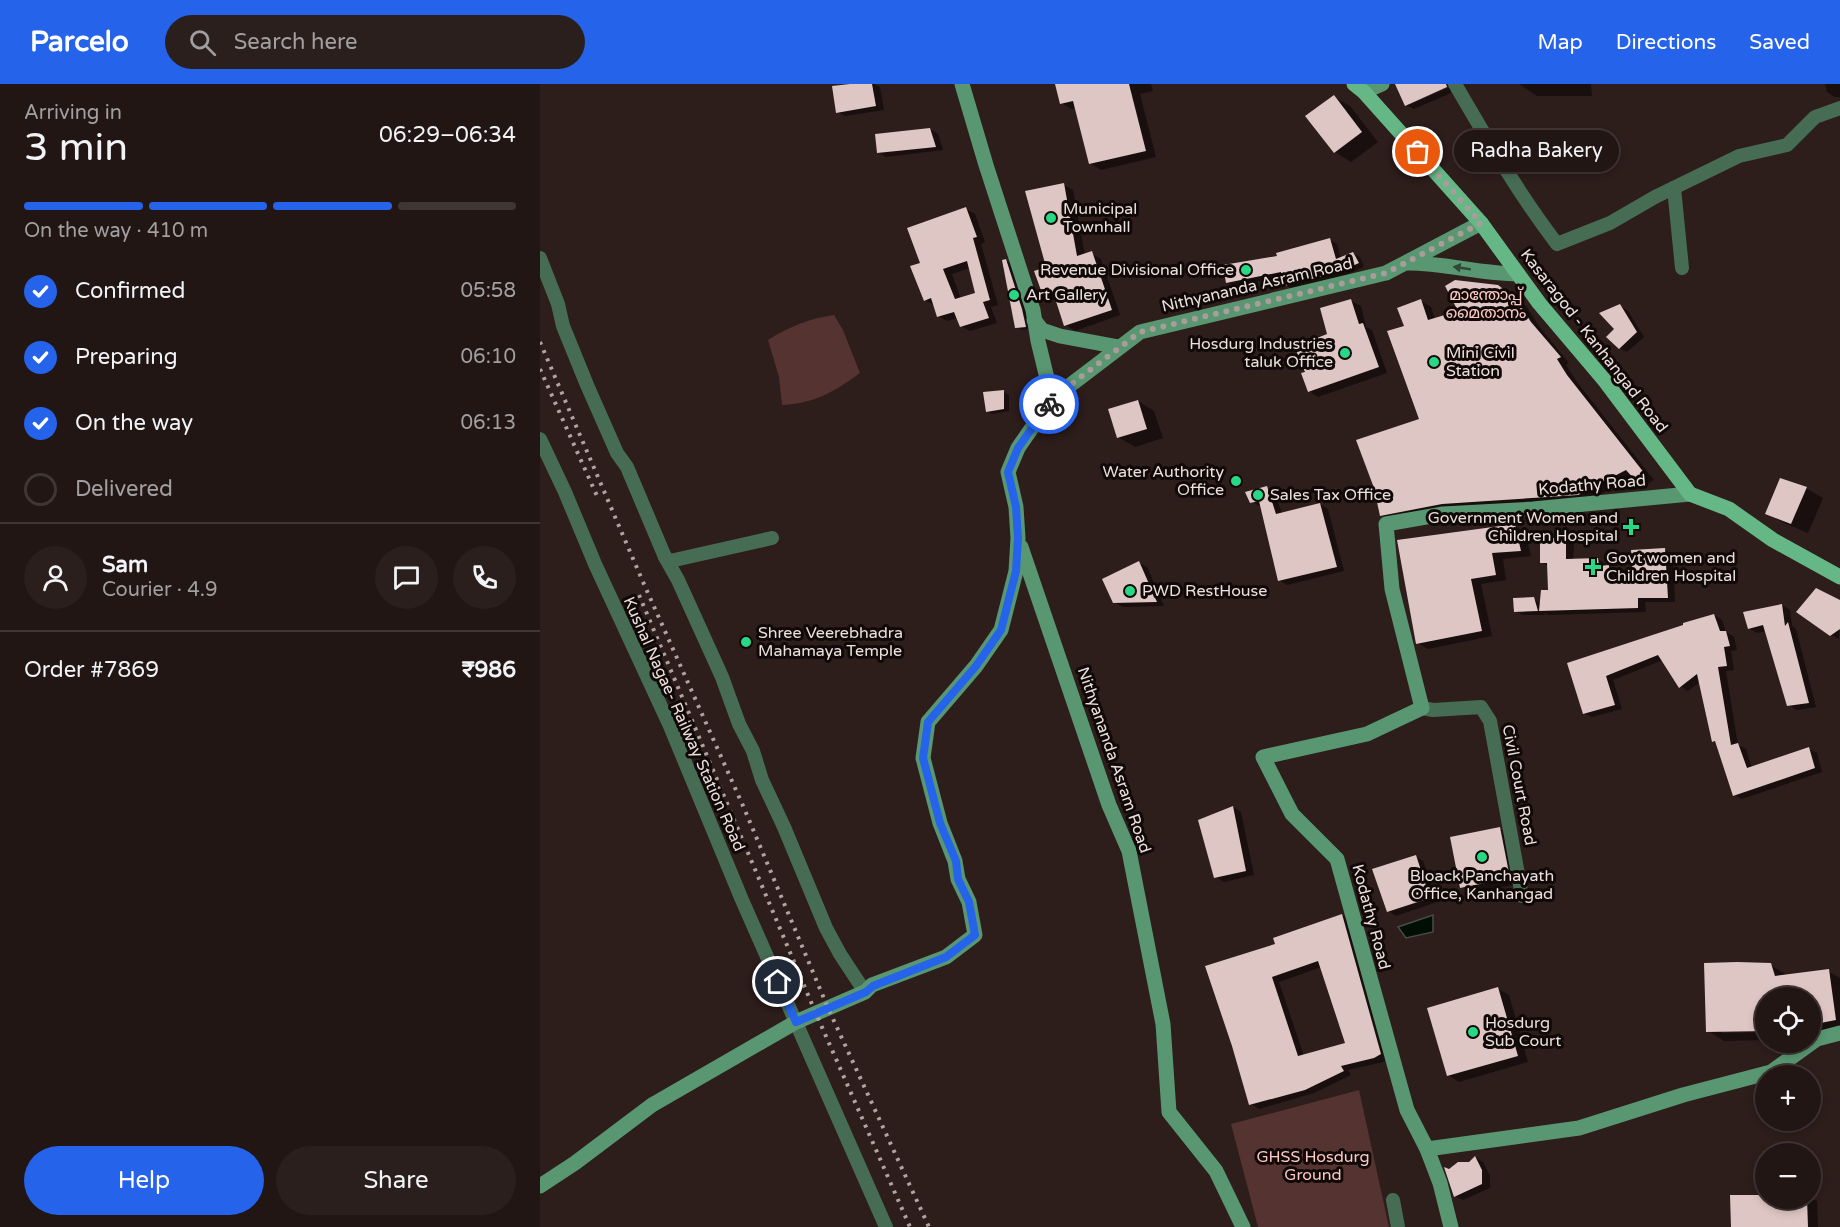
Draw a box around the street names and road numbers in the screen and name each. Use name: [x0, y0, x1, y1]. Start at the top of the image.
street label: Kasaragod - Kanhangad Road: [1516, 245, 1672, 437]
street label: Nithyananda Asram Road: [1160, 253, 1354, 317]
street label: Kodathy Road: [1537, 470, 1647, 500]
street label: Kushal Nagae- Railway Station Road: [619, 594, 749, 854]
street label: Nithyananda Asram Road: [1073, 664, 1155, 856]
street label: Civil Court Road: [1497, 723, 1541, 847]
street label: Kodathy Road: [1347, 862, 1395, 972]

